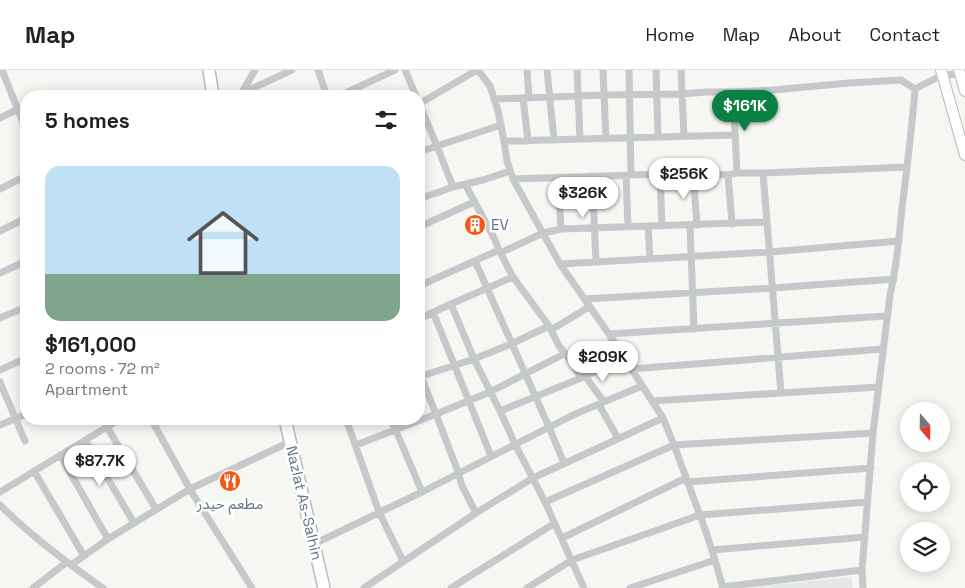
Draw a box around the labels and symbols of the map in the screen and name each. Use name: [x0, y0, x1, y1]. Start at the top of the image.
pin: $161K: [710, 90, 780, 132]
pin: $256K: [649, 158, 719, 200]
pin: $326K: [548, 176, 618, 219]
building icon: EV: [463, 213, 487, 237]
place label: EV: [491, 215, 509, 234]
pin: $209K: [568, 340, 638, 383]
north arrow: [900, 402, 950, 452]
pin: $87.7K: [59, 444, 141, 487]
street label: Nazlat As-Salhin: [282, 444, 327, 562]
restaurant icon: مطعم حيدر: [218, 469, 242, 493]
place label: مطعم حيدر: [196, 494, 263, 515]

